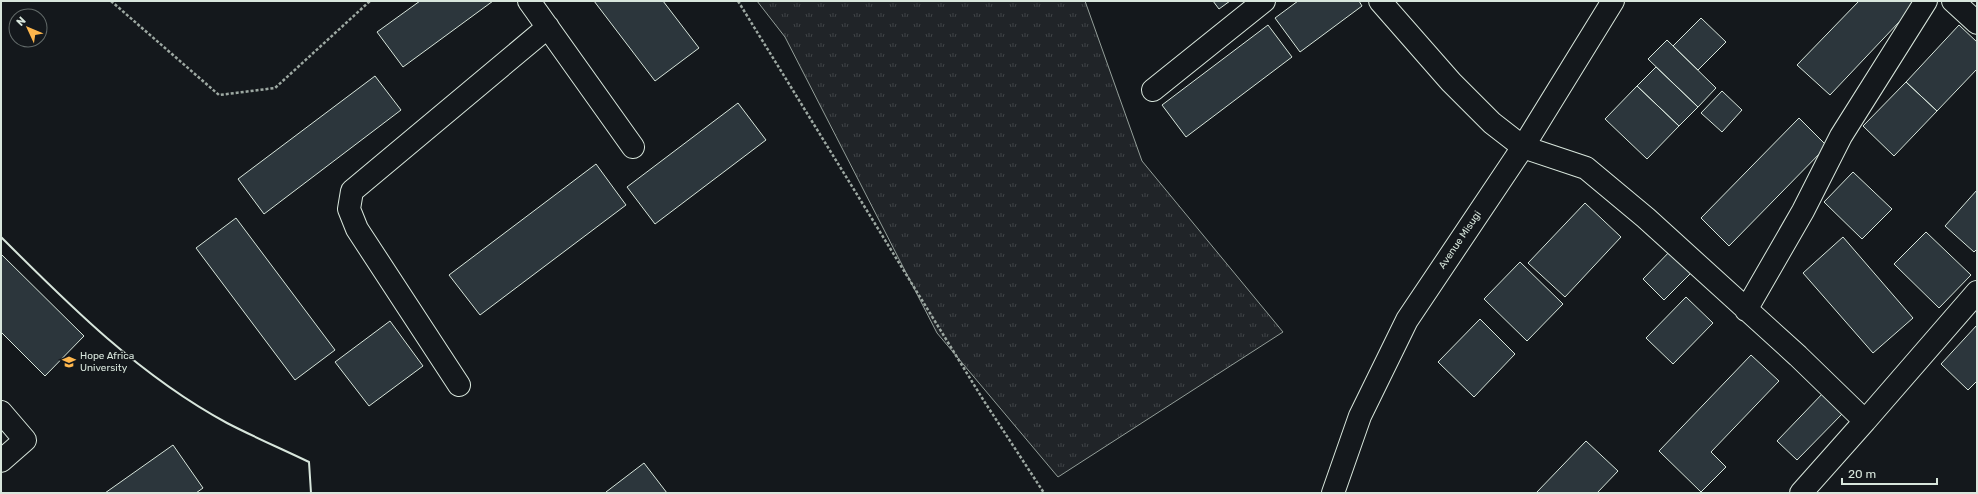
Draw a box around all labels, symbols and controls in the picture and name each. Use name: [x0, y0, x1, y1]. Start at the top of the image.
north arrow: [8, 8, 48, 48]
text: N: [14, 14, 29, 29]
street label: Avenue Misugi: [1436, 209, 1484, 271]
place label: Hope Africa University: [80, 350, 134, 374]
school or university icon: Hope Africa University: [61, 354, 77, 370]
scale bar: [1842, 460, 1937, 486]
text: 20 m: [1848, 467, 1876, 481]

